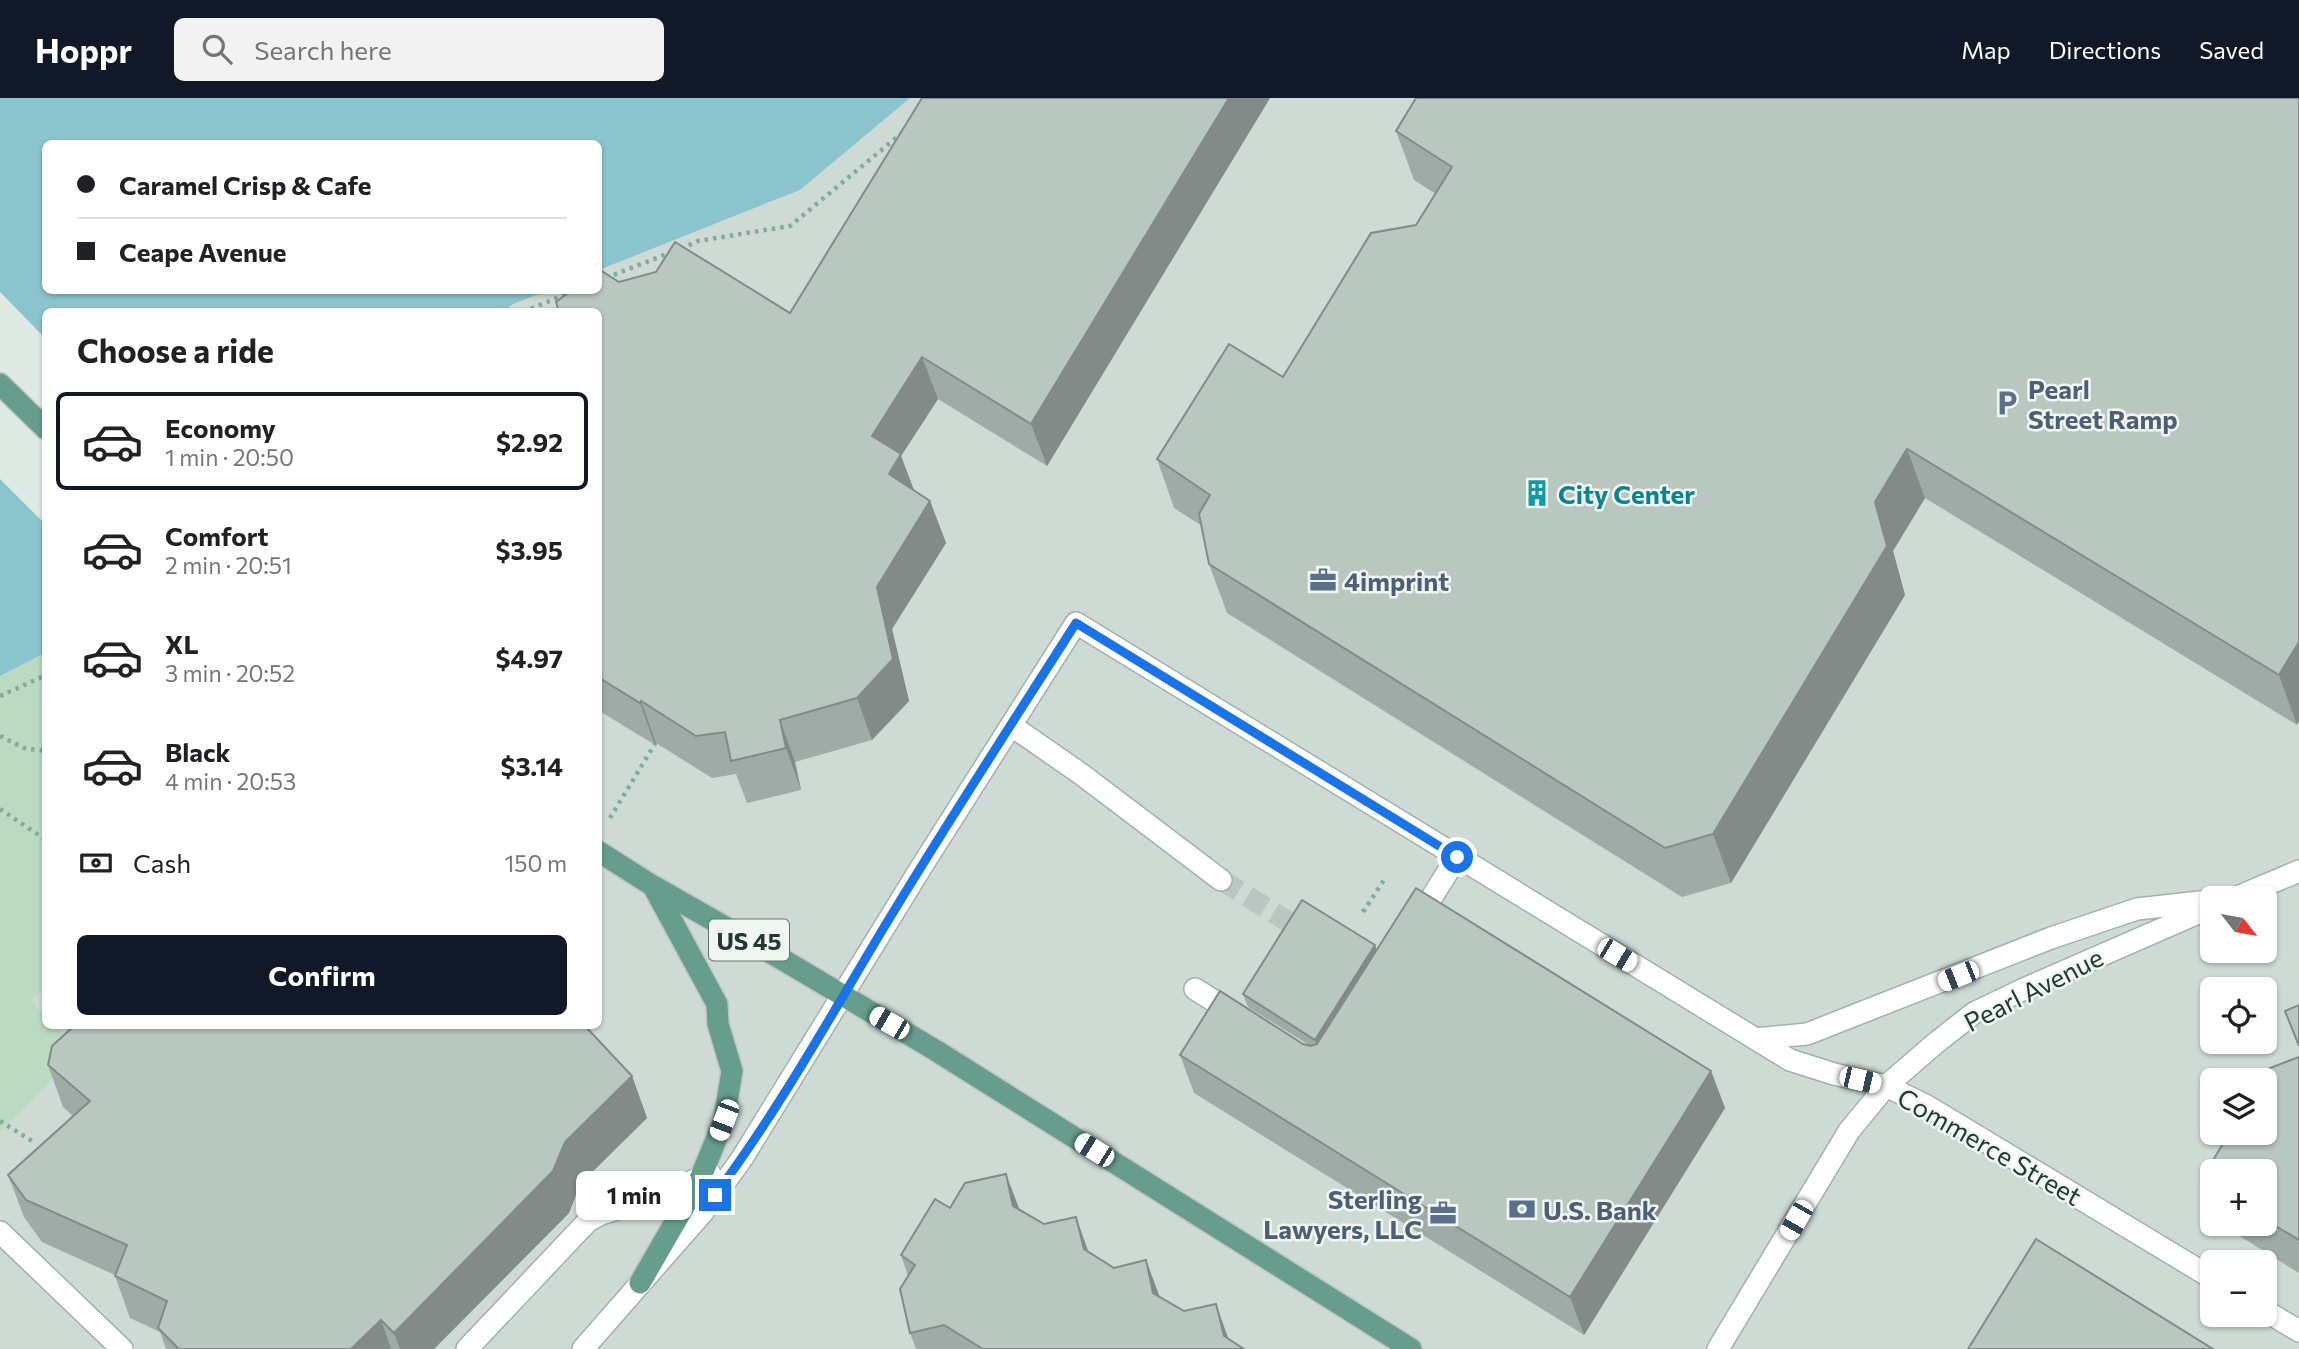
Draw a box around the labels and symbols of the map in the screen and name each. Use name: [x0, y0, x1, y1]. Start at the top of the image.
place label: Pearl Street Ramp: [2028, 373, 2178, 434]
parking icon: Pearl Street Ramp: [1992, 388, 2022, 418]
building icon: City Center: [1522, 478, 1552, 508]
place label: City Center: [1558, 478, 1695, 509]
office icon: 4imprint: [1308, 565, 1338, 595]
place label: 4imprint: [1344, 565, 1449, 596]
route start: [1441, 841, 1473, 873]
north arrow: [2200, 886, 2277, 962]
road number: US 45: [709, 920, 789, 960]
car: [1594, 935, 1641, 975]
street label: Pearl Avenue: [1958, 941, 2108, 1037]
car: [1935, 958, 1982, 994]
car: [866, 1003, 913, 1043]
car: [1838, 1065, 1883, 1095]
street label: Commerce Street: [1892, 1081, 2088, 1211]
car: [707, 1097, 742, 1143]
car: [1071, 1130, 1118, 1170]
callout: 1 min: [575, 1170, 690, 1220]
route end: [699, 1179, 731, 1211]
place label: Sterling Lawyers, LLC: [1263, 1183, 1422, 1244]
bank icon: U.S. Bank: [1507, 1194, 1537, 1224]
place label: U.S. Bank: [1543, 1194, 1657, 1225]
car: [1777, 1197, 1816, 1243]
office icon: Sterling Lawyers, LLC: [1428, 1198, 1458, 1228]

